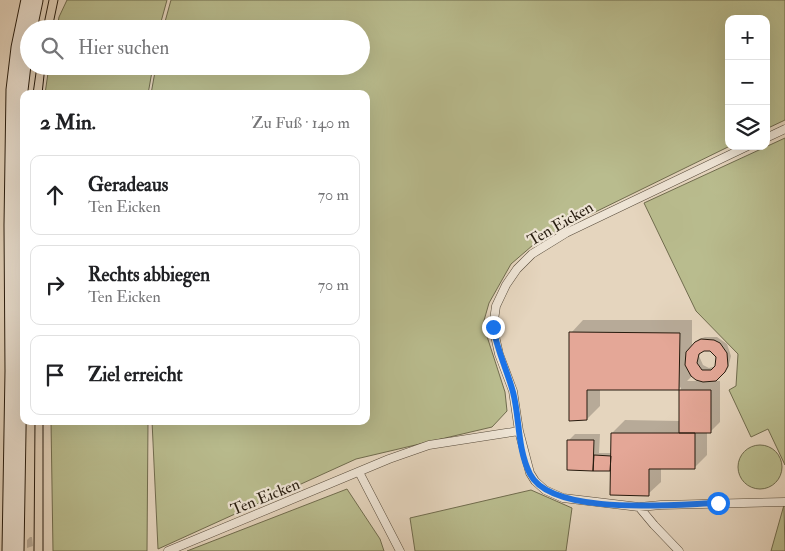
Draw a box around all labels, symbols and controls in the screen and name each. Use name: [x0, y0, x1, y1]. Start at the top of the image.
map controls: [725, 15, 770, 150]
button: +: [725, 15, 770, 60]
search box: [20, 20, 370, 75]
icon: search: [38, 34, 66, 62]
text: Hier suchen: [78, 36, 169, 60]
button: −: [725, 60, 770, 105]
button: layers: [725, 105, 770, 150]
text: 2 Min.: [40, 109, 96, 136]
text: Zu Fuß · 140 m: [252, 113, 350, 133]
text: Geradeaus: [88, 173, 168, 197]
icon: ahead: [41, 181, 69, 209]
text: 70 m: [318, 185, 349, 205]
text: Ten Eicken: [88, 197, 161, 217]
street label: Ten Eicken: [524, 197, 597, 251]
text: Rechts abbiegen: [88, 263, 210, 287]
icon: right: [41, 271, 69, 299]
text: 70 m: [318, 275, 349, 295]
text: Ten Eicken: [88, 287, 161, 307]
route end: [482, 316, 505, 339]
icon: arrive: [41, 361, 69, 389]
text: Ziel erreicht: [88, 363, 183, 387]
street label: Ten Eicken: [228, 474, 303, 520]
route start: [707, 492, 730, 515]

